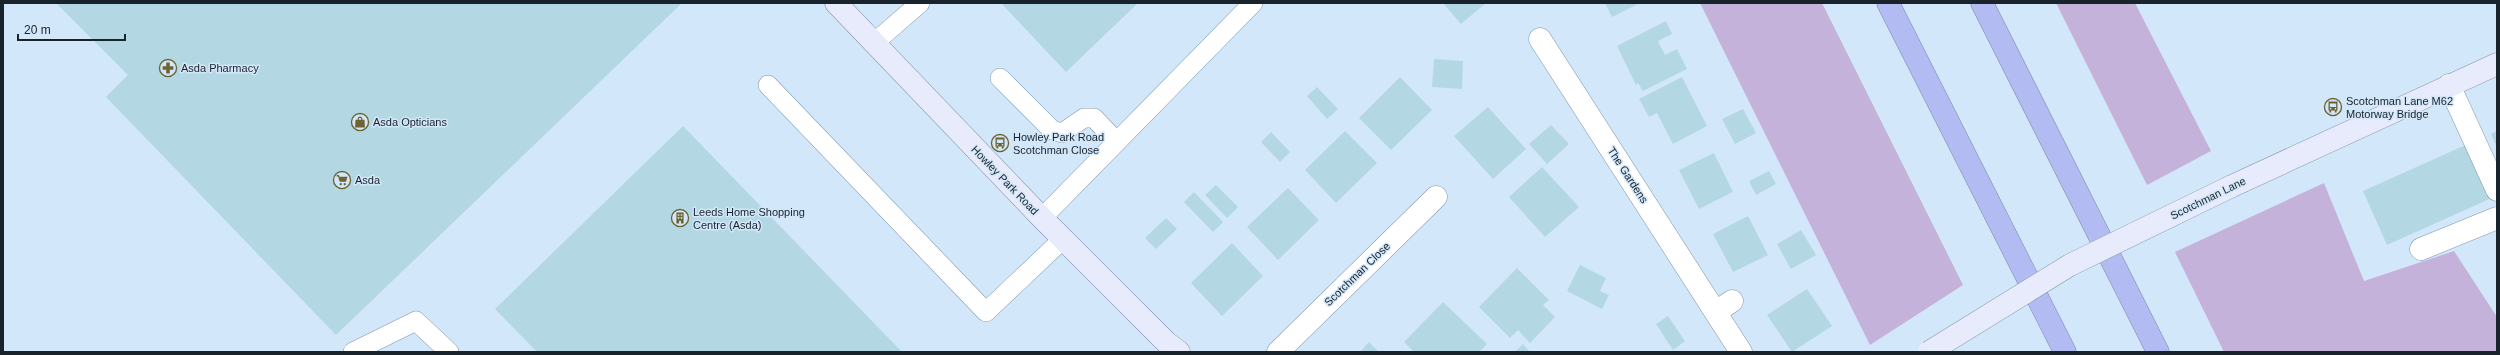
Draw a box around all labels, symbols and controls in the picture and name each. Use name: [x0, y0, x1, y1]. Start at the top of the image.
scale bar: [18, 16, 125, 42]
text: 20 m: [24, 23, 51, 37]
pharmacy icon: Asda Pharmacy: [158, 58, 178, 78]
place label: Asda Pharmacy: [181, 62, 259, 74]
place label: Scotchman Lane M62 Motorway Bridge: [2346, 95, 2453, 120]
bus stop icon: Scotchman Lane M62 Motorway Bridge: [2323, 97, 2343, 117]
shop icon: Asda Opticians: [350, 112, 370, 132]
place label: Asda Opticians: [373, 116, 447, 128]
place label: Howley Park Road Scotchman Close: [1013, 131, 1104, 156]
bus stop icon: Howley Park Road Scotchman Close: [990, 133, 1010, 153]
street label: Howley Park Road: [969, 143, 1041, 217]
street label: The Gardens: [1605, 145, 1651, 206]
supermarket icon: Asda: [332, 170, 352, 190]
place label: Asda: [355, 174, 381, 186]
street label: Scotchman Lane: [2168, 175, 2248, 221]
place label: Leeds Home Shopping Centre (Asda): [693, 206, 805, 231]
building icon: Leeds Home Shopping Centre (Asda): [670, 208, 690, 228]
street label: Scotchman Close: [1322, 240, 1392, 308]

